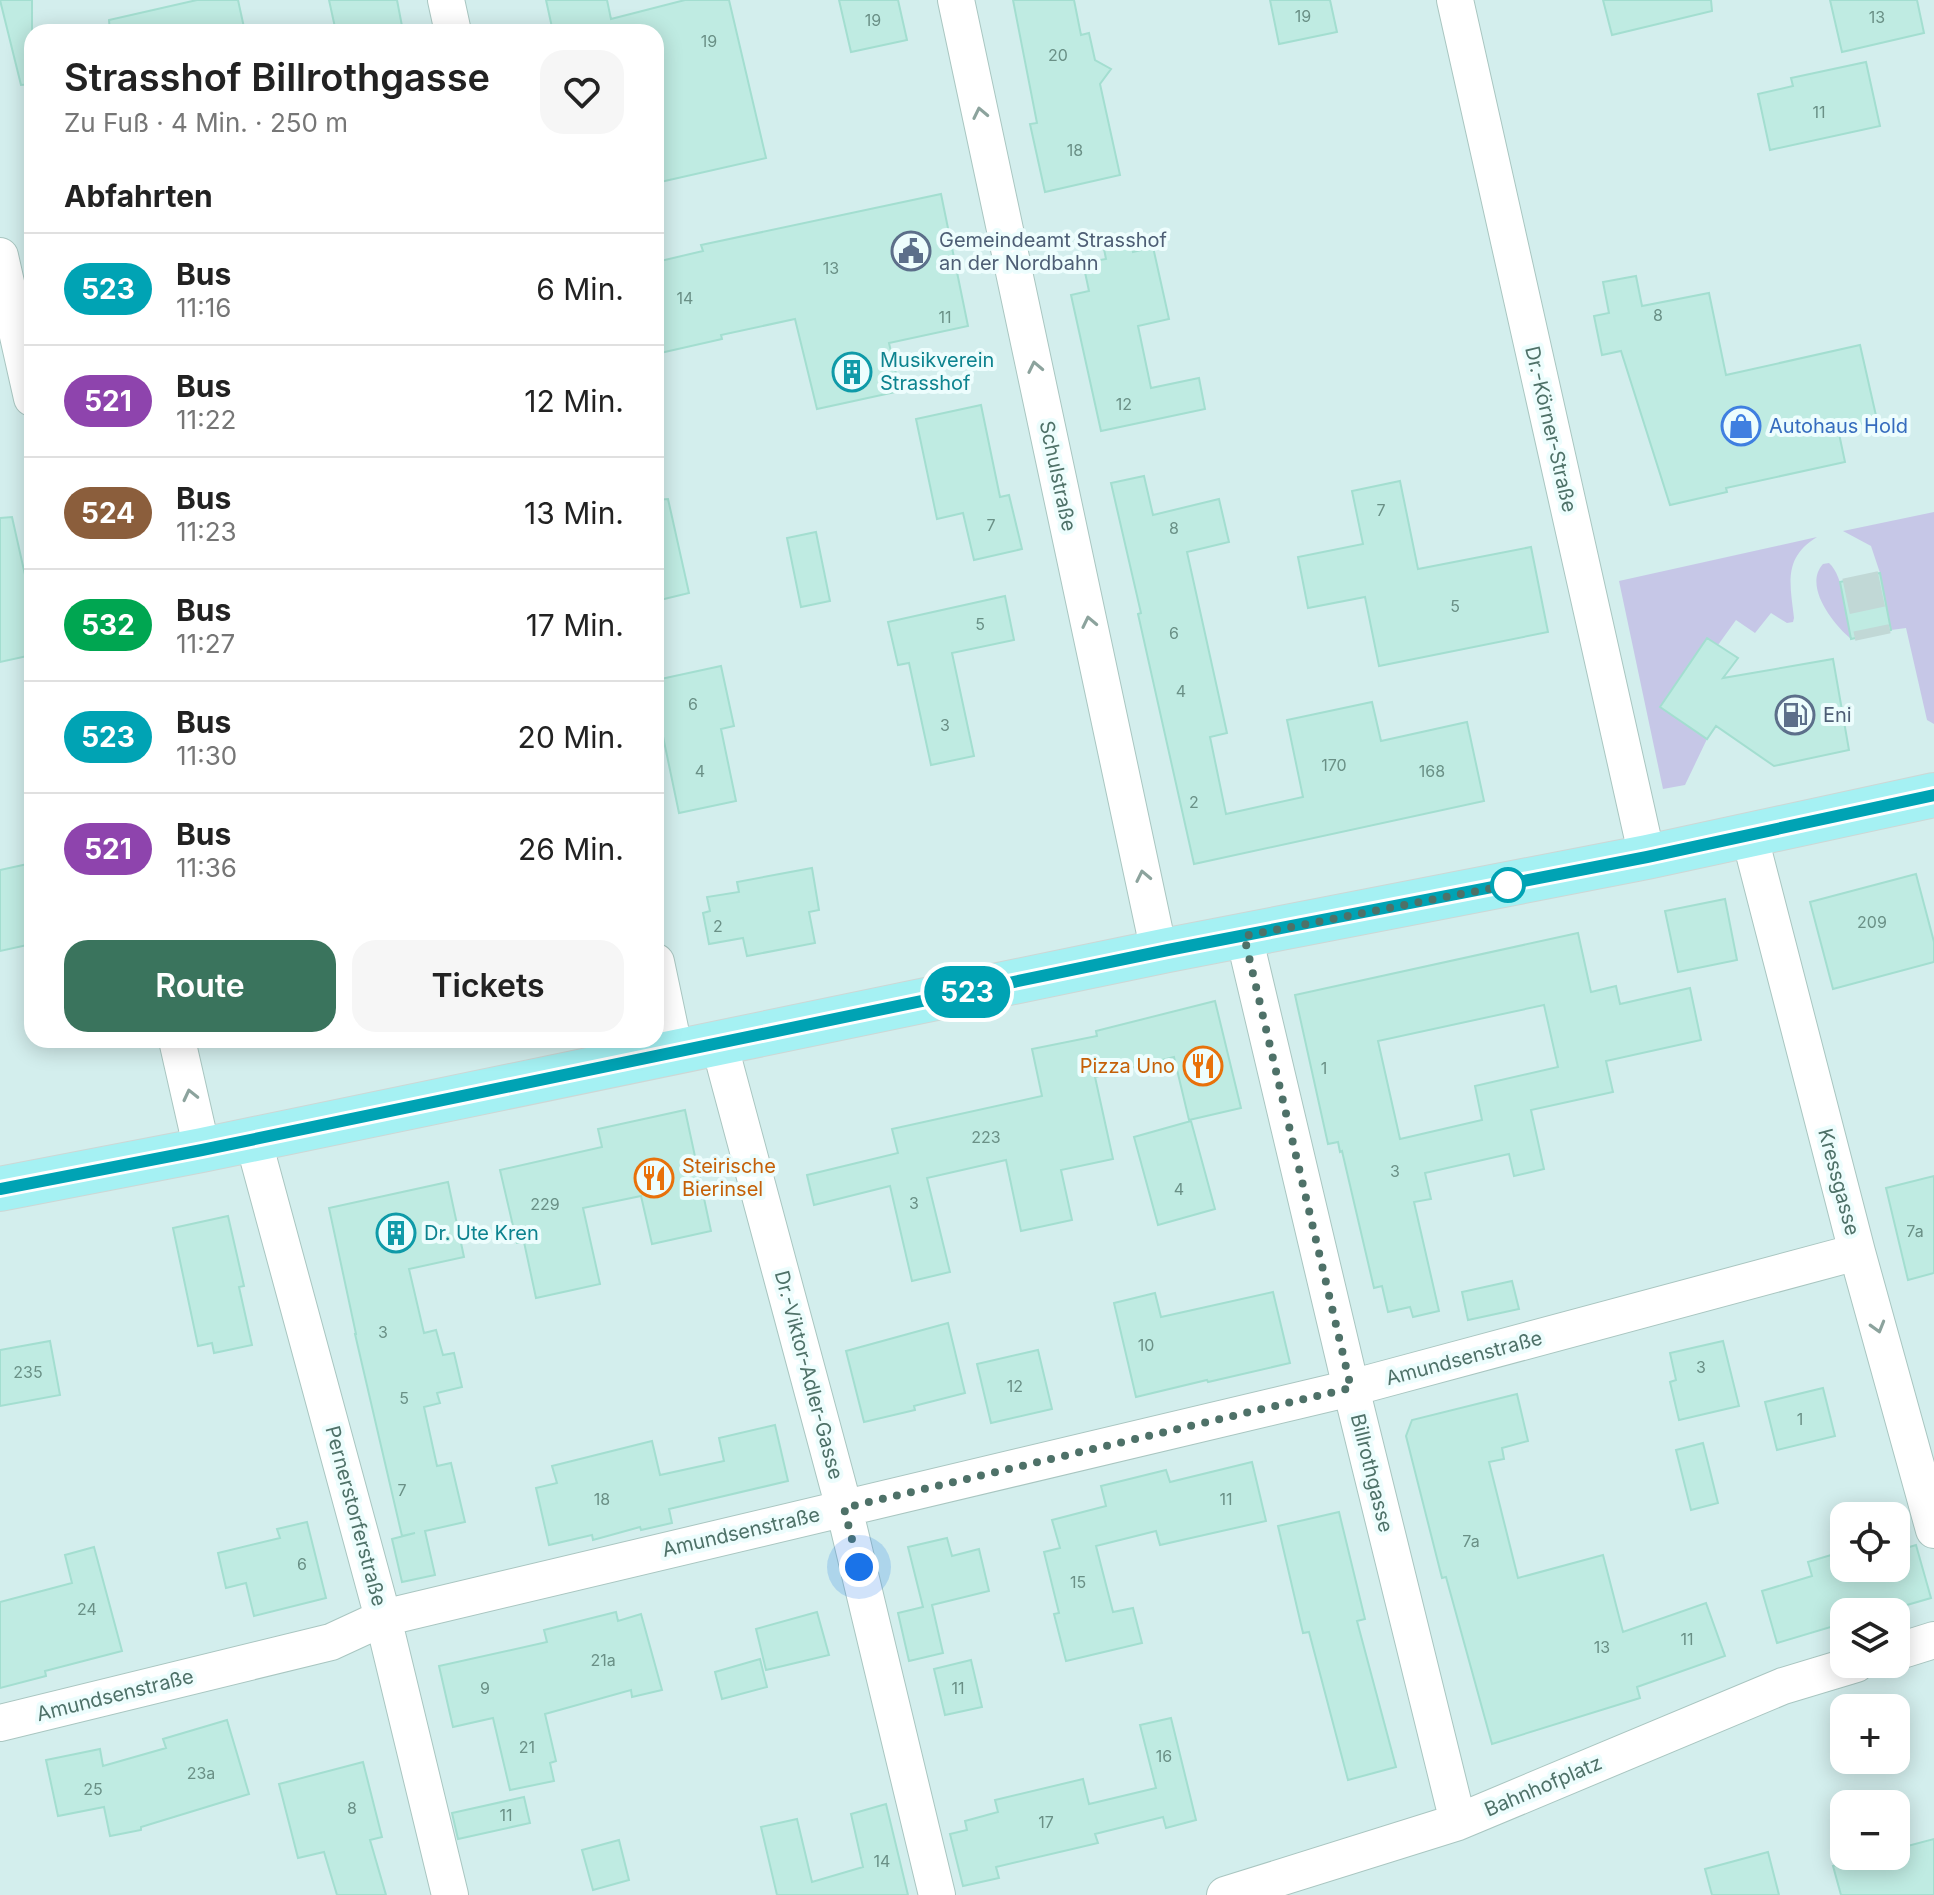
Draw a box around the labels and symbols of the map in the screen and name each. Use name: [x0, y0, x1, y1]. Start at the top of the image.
house number: 19: [1295, 6, 1311, 26]
house number: 13: [1869, 7, 1885, 27]
house number: 19: [865, 10, 881, 30]
house number: 19: [701, 31, 717, 51]
house number: 20: [1048, 45, 1068, 65]
house number: 11: [1812, 102, 1826, 122]
one-way arrow: [972, 107, 989, 120]
house number: 18: [1067, 140, 1083, 160]
place label: Gemeindeamt Strasshof an der Nordbahn: [939, 228, 1168, 275]
public building icon: Gemeindeamt Strasshof an der Nordbahn: [890, 230, 932, 272]
house number: 13: [823, 258, 839, 278]
house number: 14: [677, 288, 693, 308]
house number: 8: [1653, 305, 1663, 325]
house number: 11: [938, 307, 952, 327]
street label: Dr.-Körner-Straße: [1520, 344, 1582, 514]
place label: Musikverein Strasshof: [880, 348, 994, 395]
building icon: Musikverein Strasshof: [831, 351, 873, 393]
one-way arrow: [1027, 361, 1044, 374]
house number: 12: [1116, 394, 1132, 414]
shop icon: Autohaus Hold: [1720, 405, 1762, 447]
place label: Autohaus Hold: [1769, 414, 1908, 438]
street label: Schulstraße: [1035, 418, 1081, 534]
house number: 7: [1376, 500, 1386, 520]
house number: 7: [986, 515, 996, 535]
house number: 8: [1169, 518, 1179, 538]
house number: 5: [1450, 596, 1460, 616]
house number: 5: [975, 614, 985, 634]
one-way arrow: [1081, 615, 1098, 629]
house number: 6: [1169, 623, 1179, 643]
house number: 4: [1176, 681, 1186, 701]
house number: 6: [688, 694, 698, 714]
fuel station icon: Eni: [1774, 694, 1816, 736]
place label: Eni: [1823, 703, 1852, 727]
house number: 3: [940, 715, 950, 735]
house number: 170: [1321, 755, 1347, 775]
house number: 4: [695, 761, 705, 781]
house number: 168: [1419, 761, 1445, 781]
house number: 2: [1189, 792, 1199, 812]
unlabelled marker: [1491, 868, 1525, 902]
one-way arrow: [1135, 870, 1152, 883]
house number: 209: [1857, 912, 1887, 932]
house number: 2: [713, 916, 723, 936]
line badge: 523: [921, 966, 1013, 1018]
restaurant icon: Pizza Uno: [1182, 1045, 1224, 1087]
place label: Pizza Uno: [1080, 1054, 1175, 1078]
house number: 1: [1321, 1058, 1327, 1078]
one-way arrow: [182, 1089, 199, 1103]
street label: Kressgasse: [1813, 1126, 1865, 1238]
house number: 223: [971, 1127, 1001, 1147]
place label: Steirische Bierinsel: [682, 1154, 776, 1201]
restaurant icon: Steirische Bierinsel: [633, 1157, 675, 1199]
house number: 3: [1390, 1161, 1400, 1181]
house number: 4: [1174, 1179, 1184, 1199]
house number: 3: [909, 1193, 919, 1213]
house number: 229: [530, 1194, 560, 1214]
building icon: Dr. Ute Kren: [375, 1212, 417, 1254]
place label: Dr. Ute Kren: [424, 1221, 539, 1245]
house number: 7a: [1906, 1221, 1924, 1241]
street label: Dr.-Viktor-Adler-Gasse: [770, 1268, 848, 1482]
one-way arrow: [1868, 1320, 1885, 1334]
house number: 3: [378, 1322, 388, 1342]
street label: Amundsenstraße: [1383, 1326, 1545, 1390]
house number: 10: [1138, 1335, 1154, 1355]
house number: 3: [1696, 1357, 1706, 1377]
house number: 235: [13, 1362, 43, 1382]
house number: 12: [1007, 1376, 1023, 1396]
house number: 5: [399, 1388, 409, 1408]
house number: 1: [1797, 1409, 1803, 1429]
street label: Billrothgasse: [1346, 1411, 1398, 1535]
street label: Pernerstorferstraße: [320, 1423, 392, 1609]
house number: 7: [397, 1480, 407, 1500]
house number: 18: [594, 1489, 610, 1509]
house number: 11: [1219, 1489, 1233, 1509]
street label: Amundsenstraße: [660, 1502, 822, 1562]
house number: 7a: [1462, 1531, 1480, 1551]
your location: [839, 1547, 879, 1587]
house number: 6: [297, 1554, 307, 1574]
house number: 15: [1070, 1572, 1086, 1592]
house number: 24: [77, 1599, 97, 1619]
house number: 11: [1680, 1629, 1694, 1649]
house number: 13: [1594, 1637, 1610, 1657]
house number: 21a: [590, 1650, 616, 1670]
street label: Amundsenstraße: [34, 1664, 196, 1726]
house number: 9: [480, 1678, 490, 1698]
house number: 11: [951, 1678, 965, 1698]
house number: 21: [519, 1737, 535, 1757]
house number: 16: [1156, 1746, 1172, 1766]
street label: Bahnhofplatz: [1481, 1751, 1605, 1821]
house number: 23a: [187, 1763, 215, 1783]
house number: 25: [83, 1779, 103, 1799]
house number: 8: [347, 1798, 357, 1818]
house number: 11: [499, 1805, 513, 1825]
house number: 17: [1038, 1812, 1054, 1832]
house number: 14: [874, 1851, 890, 1871]

